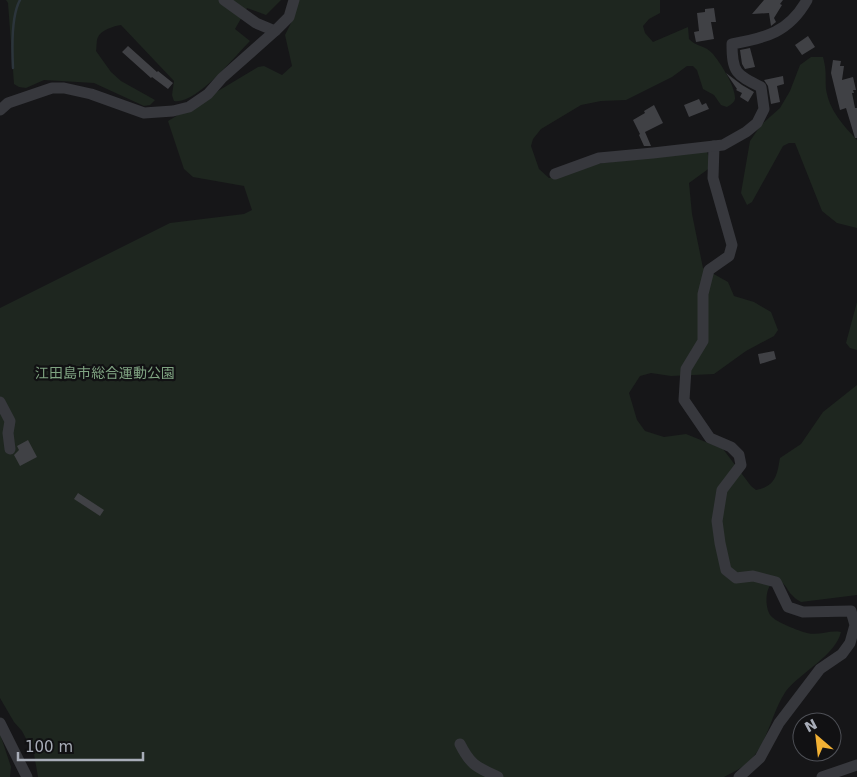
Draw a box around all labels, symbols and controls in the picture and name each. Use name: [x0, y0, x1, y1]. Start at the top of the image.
park label: 江田島市総合運動公園: [35, 365, 175, 381]
north arrow: [792, 712, 842, 762]
text: N: [802, 716, 820, 735]
scale bar: [18, 730, 142, 762]
text: 100 m: [25, 738, 73, 756]

